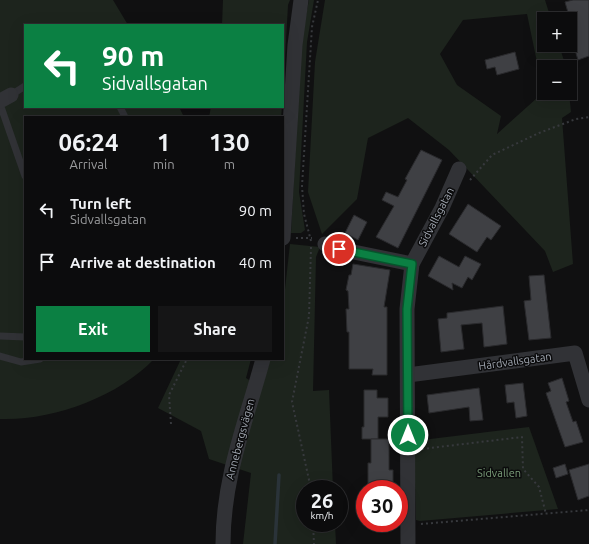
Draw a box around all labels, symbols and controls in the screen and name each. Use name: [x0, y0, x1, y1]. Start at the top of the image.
map controls: [537, 12, 577, 100]
button: +: [537, 12, 577, 52]
icon: left: [36, 40, 88, 92]
text: 90 m: [102, 40, 164, 71]
button: −: [537, 60, 577, 100]
text: Sidvallsgatan: [102, 73, 208, 93]
text: 06:24: [58, 129, 118, 156]
text: 1: [157, 129, 170, 156]
text: 130: [209, 129, 250, 156]
text: Arrival: [69, 157, 107, 171]
text: min: [153, 157, 175, 171]
text: m: [224, 157, 235, 171]
street label: Sidvallsgatan: [416, 185, 456, 249]
text: Turn left: [70, 195, 131, 212]
icon: left: [36, 199, 58, 221]
text: 90 m: [239, 202, 272, 219]
text: Sidvallsgatan: [70, 212, 146, 226]
pin: [322, 232, 356, 266]
icon: arrive: [328, 238, 350, 260]
icon: arrive: [36, 251, 58, 273]
text: Arrive at destination: [70, 254, 216, 271]
text: 40 m: [239, 254, 272, 271]
button: Exit: [36, 306, 150, 352]
button: Share: [158, 306, 272, 352]
street label: Hårdvallsgatan: [478, 350, 552, 372]
street label: Annebergsvägen: [223, 397, 257, 481]
position arrow: [387, 414, 429, 456]
park label: Sidvallen: [477, 467, 521, 479]
speed limit sign: 30: [356, 480, 408, 532]
text: 26: [311, 489, 333, 512]
text: km/h: [310, 510, 334, 521]

